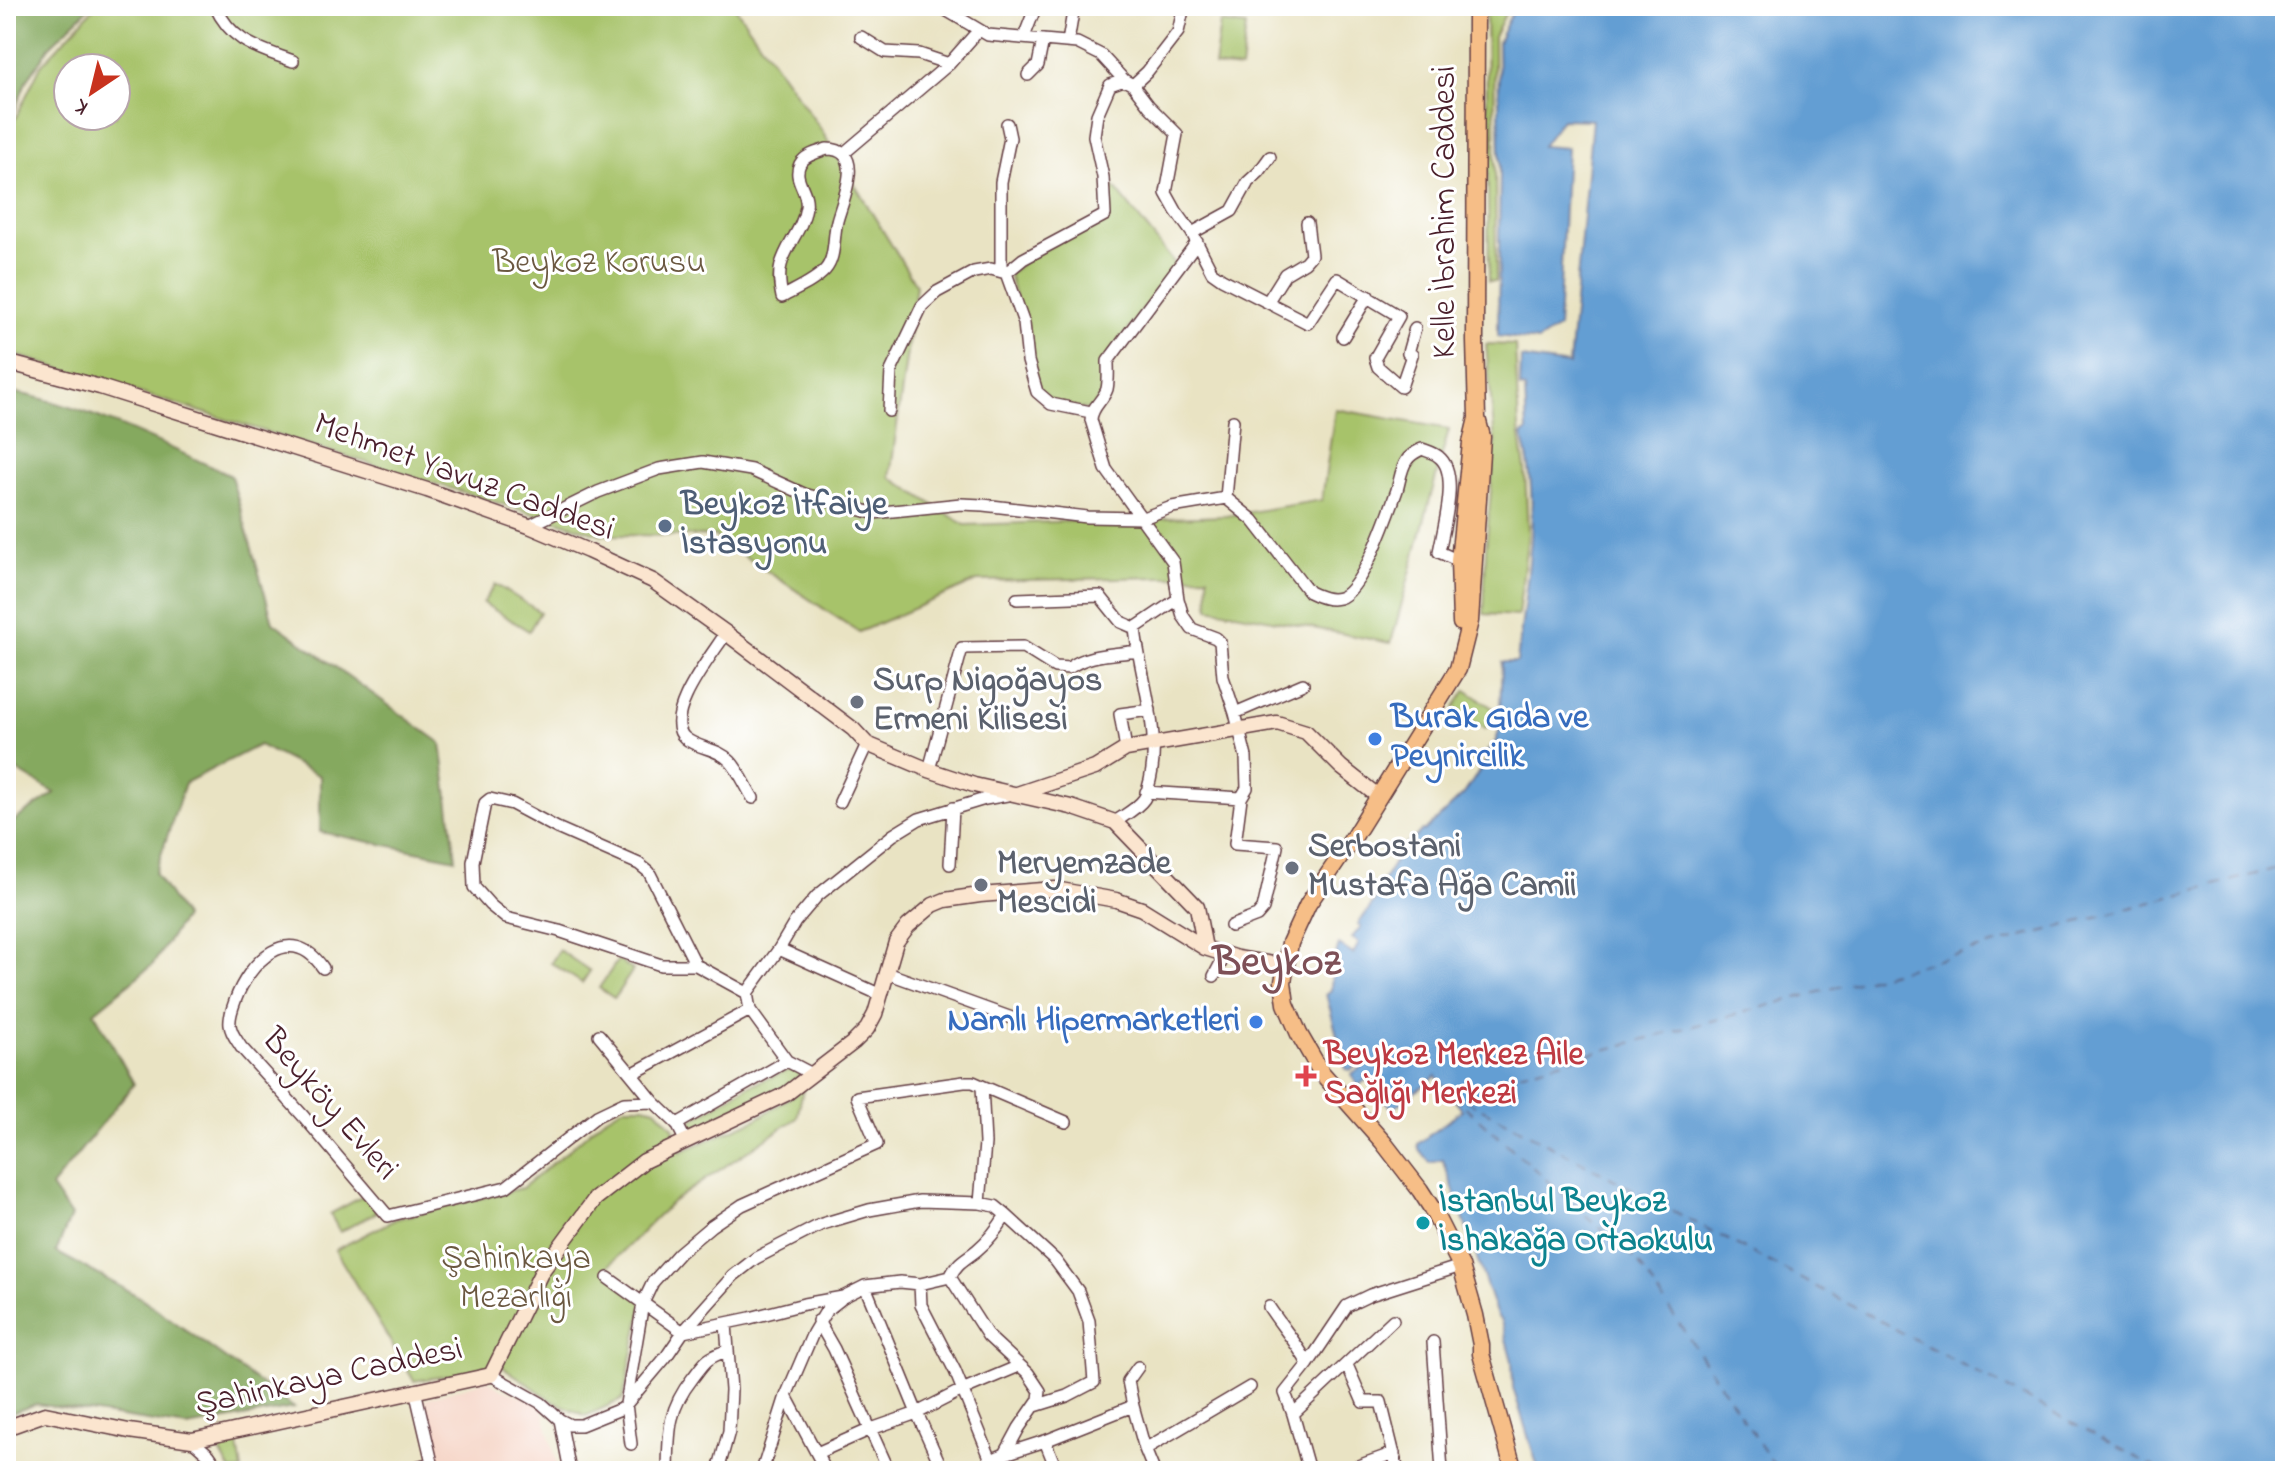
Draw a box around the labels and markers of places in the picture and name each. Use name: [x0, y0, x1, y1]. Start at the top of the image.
place label: Beykoz İtfaiye İstasyonu: [679, 481, 888, 571]
marker: Beykoz İtfaiye İstasyonu: [656, 517, 674, 535]
place label: Surp Nigoğayos Ermeni Kilisesi: [873, 657, 1102, 746]
marker: Surp Nigoğayos Ermeni Kilisesi: [848, 693, 866, 711]
place label: Burak Gıda ve Peynircilik: [1389, 694, 1589, 784]
marker: Burak Gıda ve Peynircilik: [1366, 730, 1384, 748]
place label: Serbostani Mustafa Ağa Camii: [1308, 823, 1576, 912]
place label: Meryemzade Mescidi: [997, 840, 1172, 929]
marker: Serbostani Mustafa Ağa Camii: [1283, 859, 1301, 877]
marker: Meryemzade Mescidi: [972, 876, 990, 894]
place label: Namlı Hipermarketleri: [947, 997, 1240, 1047]
marker: Namlı Hipermarketleri: [1247, 1013, 1265, 1031]
place label: Beykoz Merkez Aile Sağlığı Merkezi: [1322, 1031, 1584, 1120]
marker: Beykoz Merkez Aile Sağlığı Merkezi: [1295, 1065, 1317, 1087]
place label: İstanbul Beykoz İshakağa Ortaokulu: [1439, 1178, 1713, 1267]
marker: İstanbul Beykoz İshakağa Ortaokulu: [1414, 1214, 1432, 1232]

